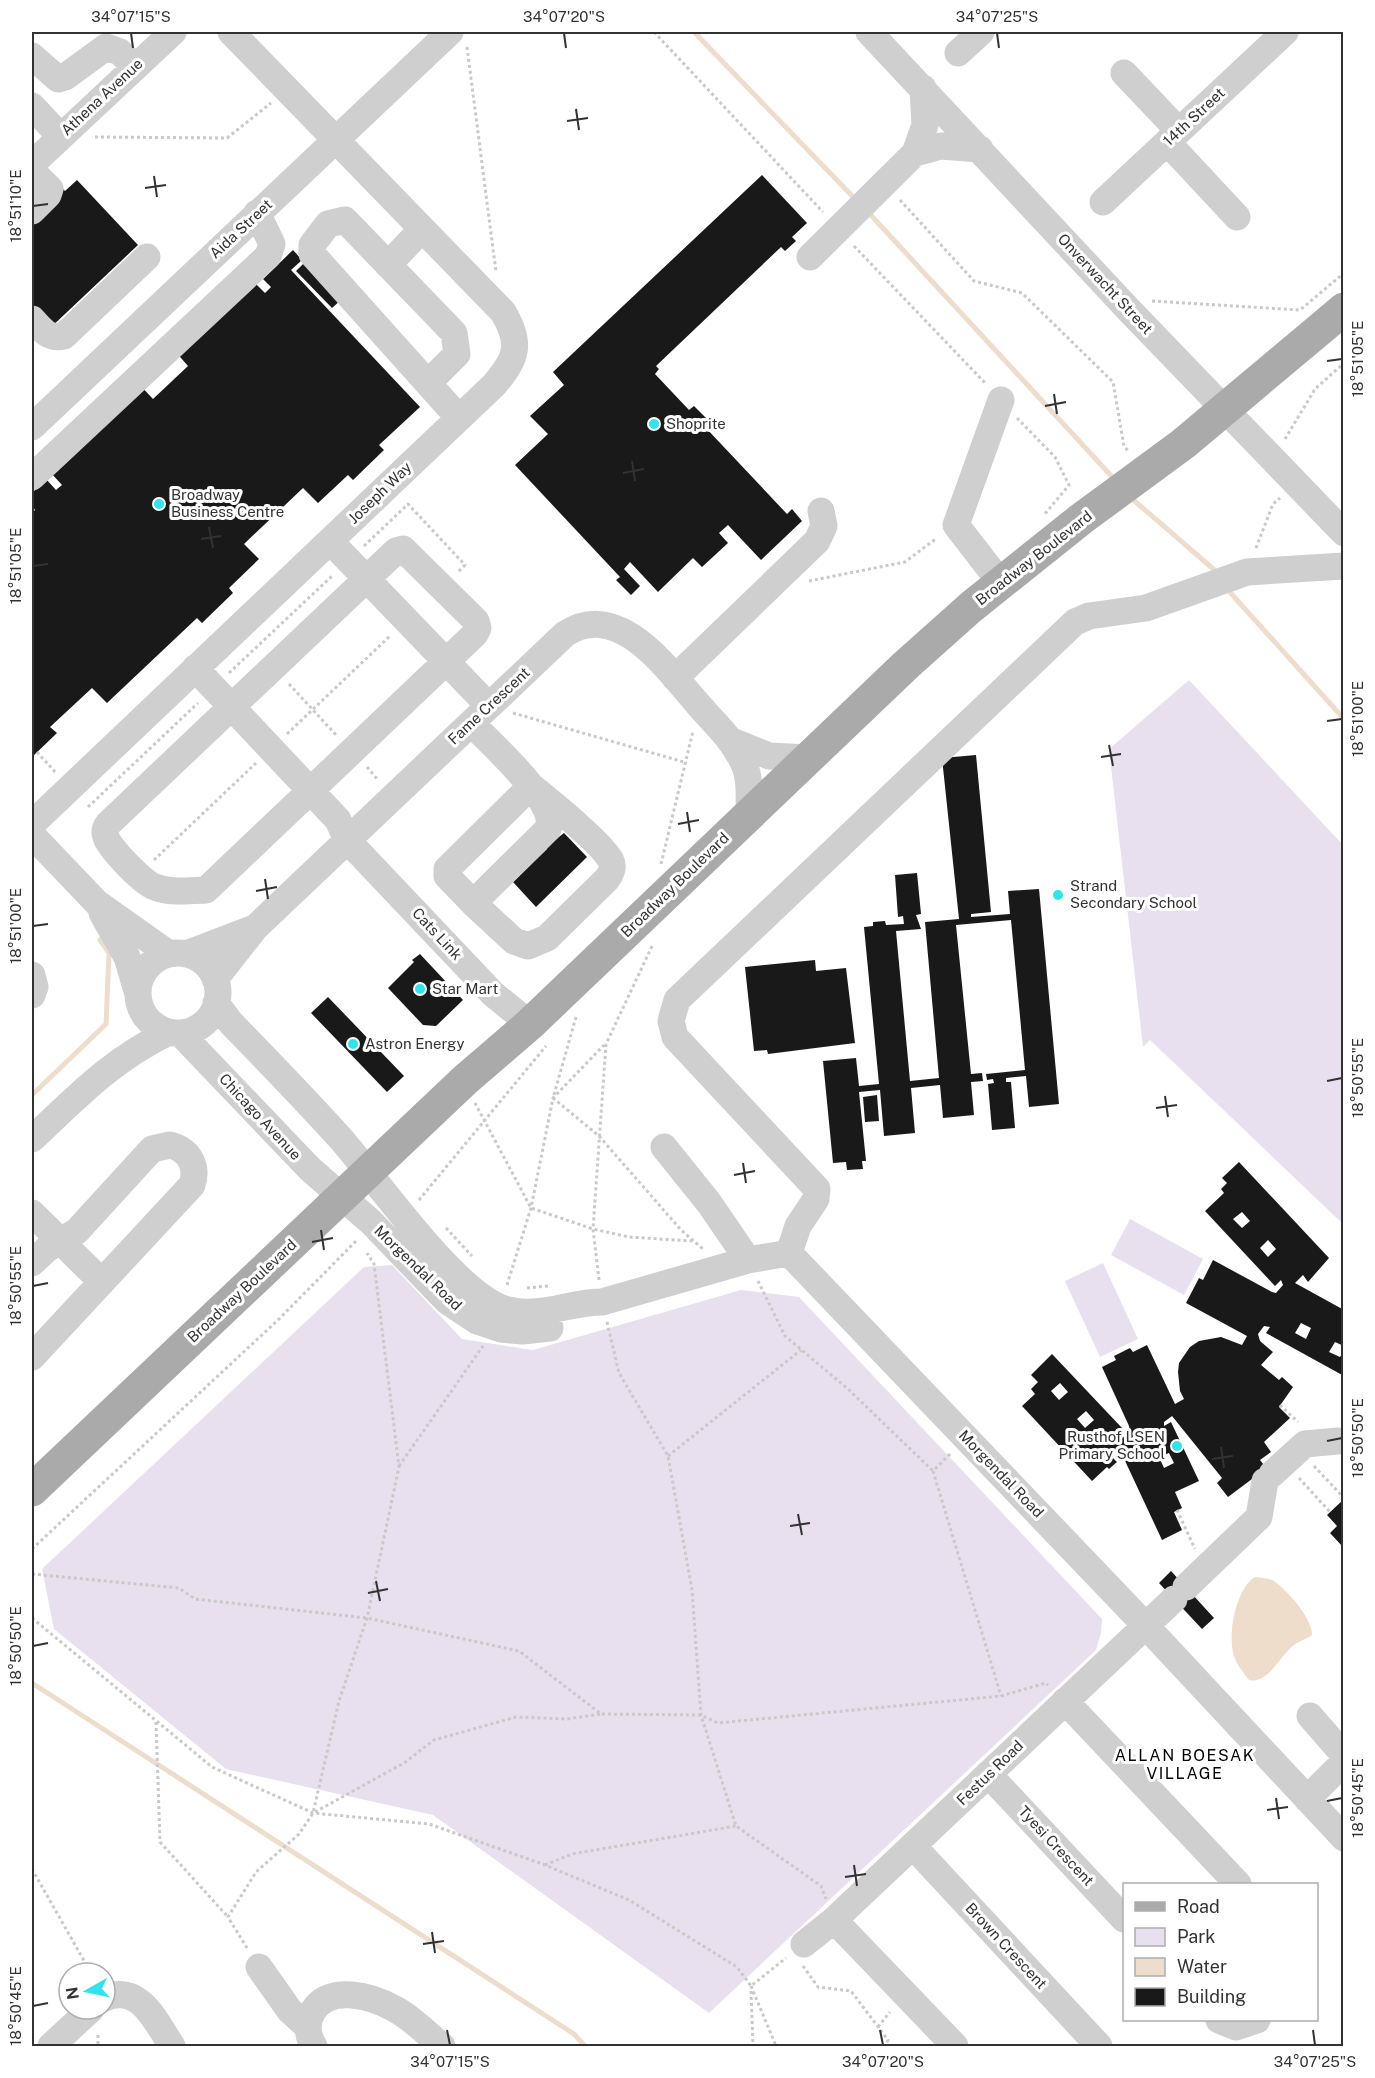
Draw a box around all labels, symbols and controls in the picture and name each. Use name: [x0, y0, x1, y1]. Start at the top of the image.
text: 34°07'15"S: [91, 8, 171, 25]
text: 34°07'20"S: [523, 8, 605, 25]
text: 34°07'25"S: [956, 8, 1038, 25]
street label: Athena Avenue: [58, 55, 146, 139]
street label: 14th Street: [1160, 84, 1228, 149]
text: 18°51'10"E: [7, 169, 24, 243]
street label: Aida Street: [206, 195, 275, 262]
street label: Onverwacht Street: [1055, 230, 1156, 337]
text: 18°51'05"E: [1349, 321, 1366, 397]
place label: Shoprite: [666, 415, 726, 432]
marker: Shoprite: [647, 417, 661, 431]
street label: Joseph Way: [345, 458, 415, 527]
place label: Broadway Business Centre: [171, 486, 284, 520]
marker: Broadway Business Centre: [152, 497, 166, 511]
street label: Broadway Boulevard: [972, 507, 1095, 608]
text: 18°51'05"E: [7, 528, 24, 604]
street label: Fame Crescent: [444, 664, 533, 748]
text: 18°51'00"E: [1349, 681, 1366, 757]
street label: Broadway Boulevard: [617, 829, 732, 940]
place label: Strand Secondary School: [1070, 877, 1197, 911]
text: 18°51'00"E: [7, 888, 24, 964]
marker: Strand Secondary School: [1051, 888, 1065, 902]
street label: Cats Link: [409, 904, 466, 963]
place label: Star Mart: [432, 980, 499, 997]
marker: Star Mart: [413, 982, 427, 996]
place label: Astron Energy: [365, 1035, 464, 1052]
marker: Astron Energy: [346, 1037, 360, 1051]
text: 18°50'55"E: [1349, 1038, 1366, 1118]
street label: Chicago Avenue: [216, 1070, 305, 1163]
street label: Morgendal Road: [371, 1222, 465, 1314]
street label: Broadway Boulevard: [184, 1236, 300, 1346]
text: 18°50'55"E: [7, 1246, 24, 1326]
text: 18°50'50"E: [1349, 1398, 1366, 1478]
street label: Morgendal Road: [955, 1427, 1047, 1521]
place label: Rusthof LSEN Primary School: [1059, 1428, 1165, 1462]
marker: Rusthof LSEN Primary School: [1170, 1439, 1184, 1453]
text: 18°50'50"E: [7, 1606, 24, 1686]
street label: Festus Road: [953, 1737, 1026, 1809]
district label: ALLAN BOESAK VILLAGE: [1115, 1746, 1255, 1783]
text: 18°50'45"E: [1349, 1758, 1366, 1838]
street label: Tyesi Crescent: [1015, 1802, 1098, 1889]
legend: [1123, 1883, 1318, 2021]
text: Road: [1177, 1896, 1220, 1917]
street label: Brown Crescent: [962, 1899, 1051, 1992]
text: Park: [1177, 1926, 1215, 1947]
text: Water: [1177, 1956, 1227, 1977]
north arrow: [57, 1961, 117, 2021]
text: 18°50'45"E: [7, 1966, 24, 2046]
text: N: [62, 1986, 83, 2001]
text: Building: [1177, 1986, 1246, 2007]
text: 34°07'15"S: [410, 2053, 490, 2070]
text: 34°07'20"S: [842, 2053, 924, 2070]
text: 34°07'25"S: [1274, 2053, 1356, 2070]

